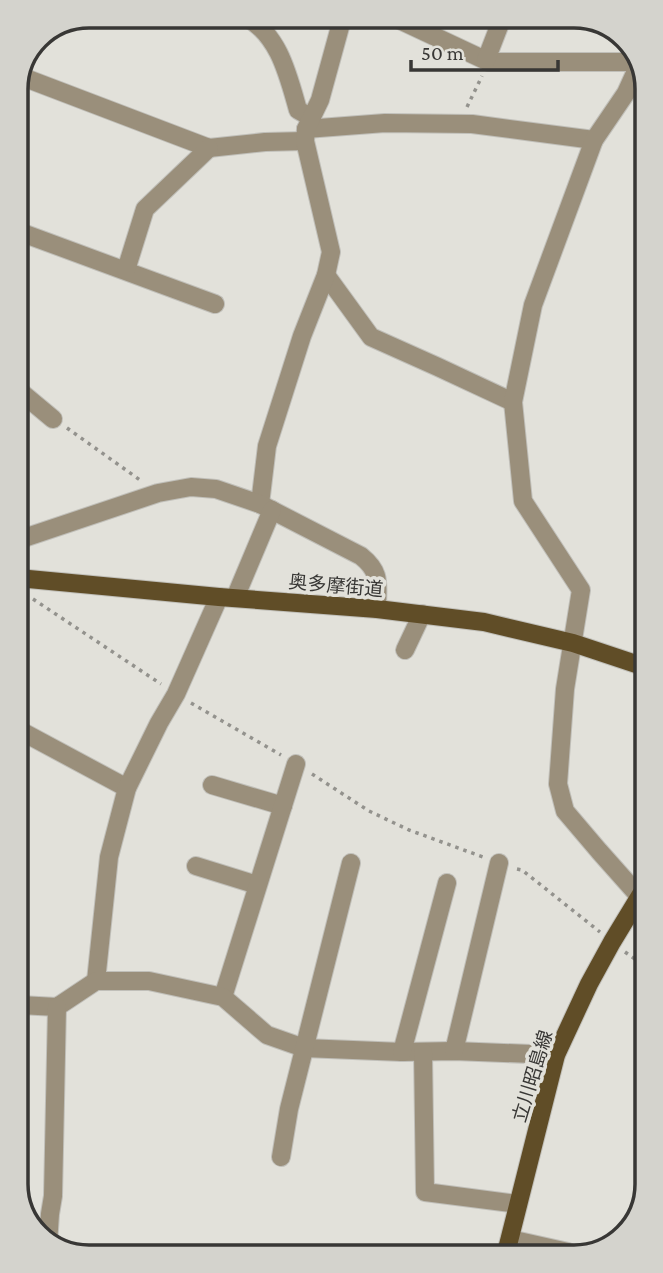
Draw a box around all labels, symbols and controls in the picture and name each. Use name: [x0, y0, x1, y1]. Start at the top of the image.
scale bar: [411, 28, 558, 72]
text: 50 m: [421, 41, 464, 65]
street label: 奥多摩街道: [288, 571, 384, 600]
street label: 立川昭島線: [509, 1028, 556, 1125]

